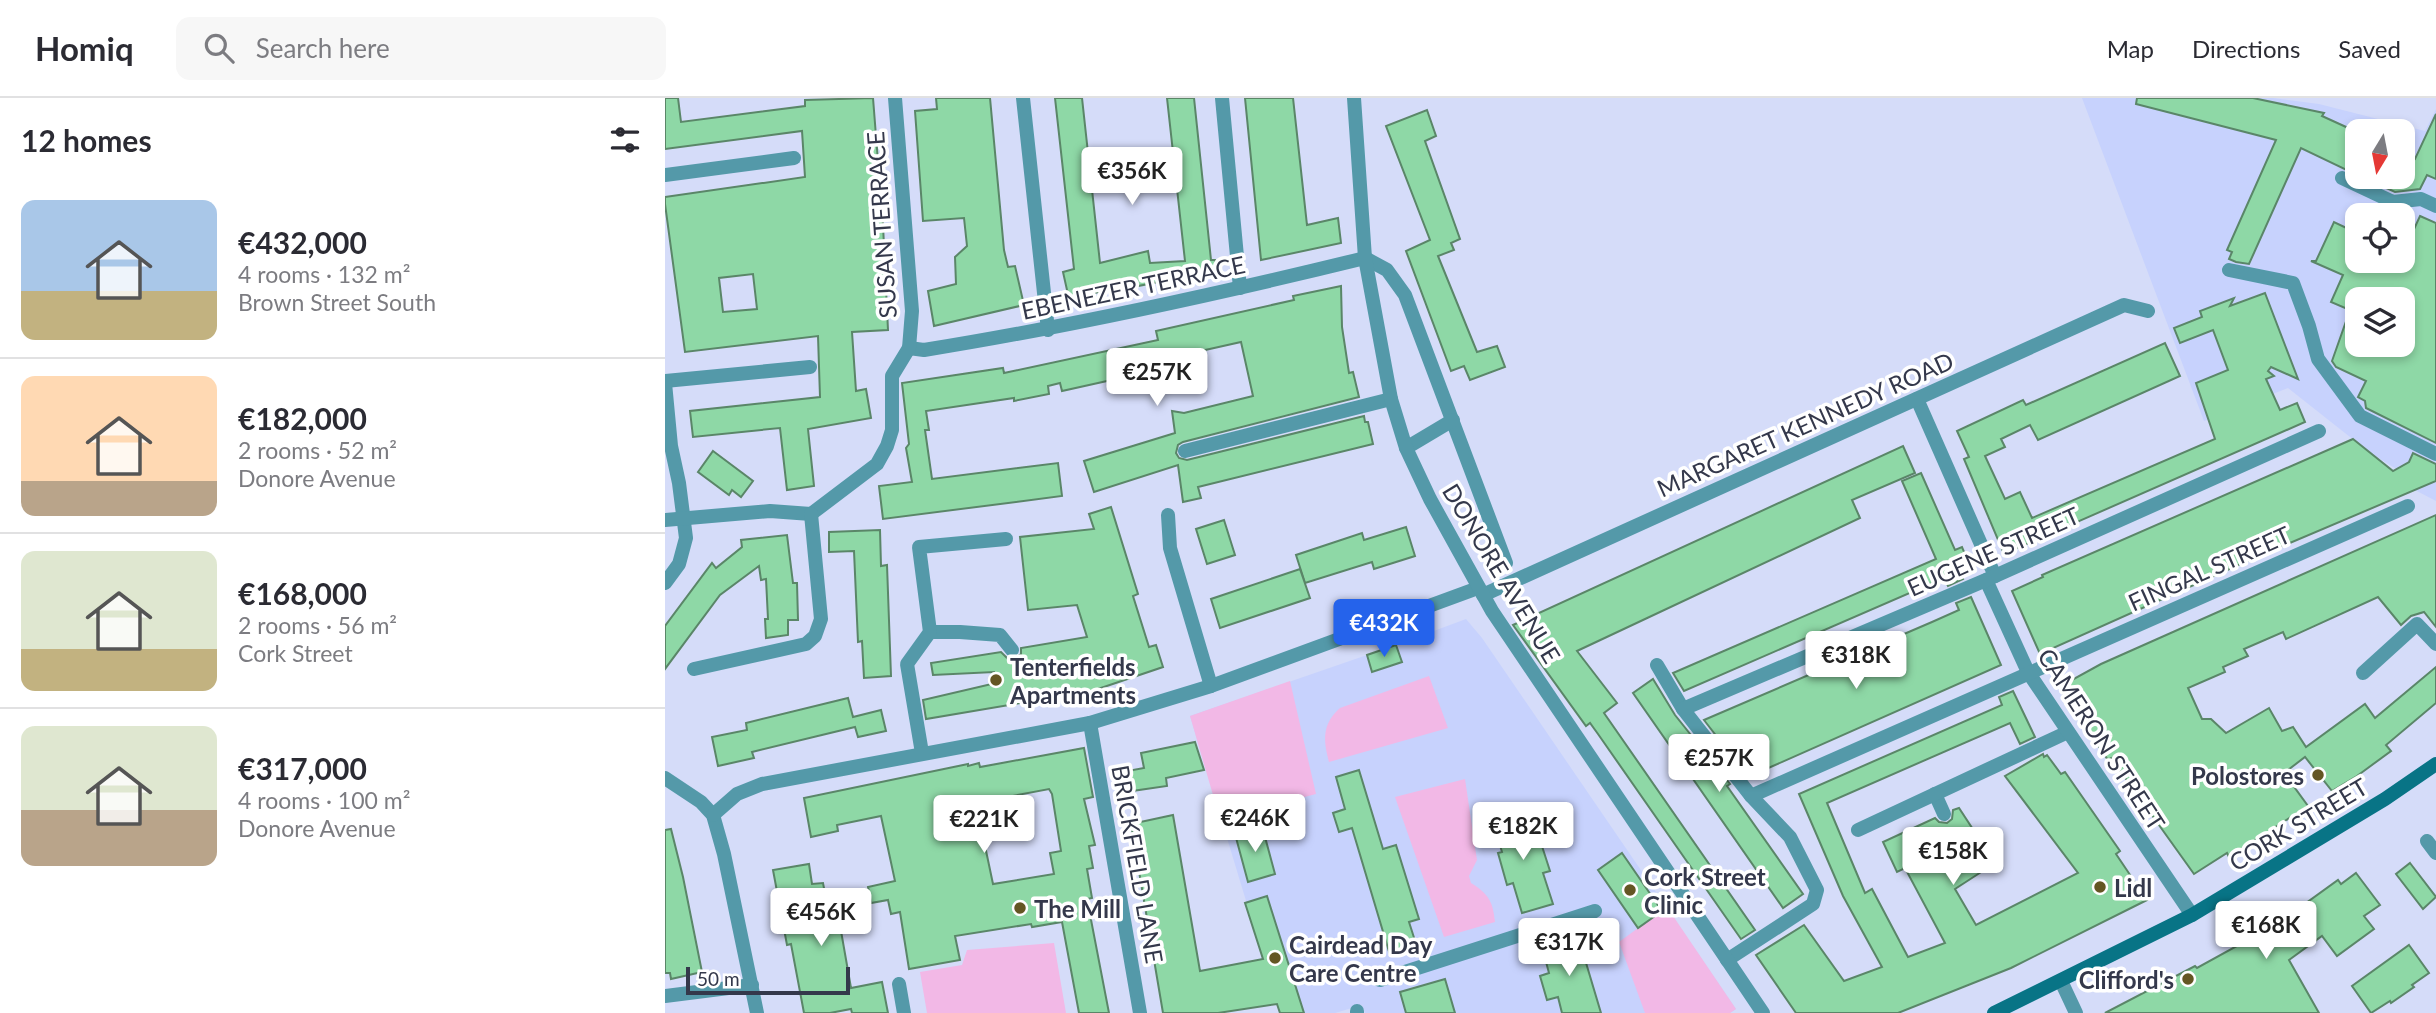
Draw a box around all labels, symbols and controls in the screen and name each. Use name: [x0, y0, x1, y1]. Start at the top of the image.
search box: [176, 17, 666, 80]
text: Homiq: [35, 28, 134, 68]
icon: search: [200, 29, 238, 67]
text: Search here: [256, 32, 390, 64]
text: Map: [2107, 34, 2154, 63]
text: Directions: [2192, 34, 2300, 63]
text: Saved: [2338, 34, 2401, 63]
north arrow: [2345, 119, 2415, 189]
map controls: [2345, 119, 2415, 357]
icon: filters: [606, 121, 644, 159]
text: 12 homes: [21, 122, 152, 158]
street label: SUSAN TERRACE: [860, 131, 902, 319]
pin: €356K: [1083, 148, 1181, 207]
text: €356K: [1097, 156, 1167, 184]
button: locate: [2345, 203, 2415, 273]
text: €432,000: [238, 224, 367, 260]
icon: home: [77, 228, 161, 312]
street label: EBENEZER TERRACE: [1018, 249, 1248, 325]
text: 4 rooms · 132 m²: [238, 260, 410, 288]
button: layers: [2345, 287, 2415, 357]
text: Brown Street South: [238, 288, 436, 316]
street label: MARGARET KENNEDY ROAD: [1652, 345, 1958, 503]
pin: €257K: [1108, 348, 1206, 408]
text: €257K: [1122, 357, 1192, 385]
text: €182,000: [238, 400, 367, 436]
icon: home: [77, 404, 161, 488]
text: 2 rooms · 52 m²: [238, 436, 397, 464]
text: Donore Avenue: [238, 464, 396, 492]
street label: DONORE AVENUE: [1437, 478, 1567, 668]
street label: EUGENE STREET: [1902, 500, 2084, 602]
street label: FINGAL STREET: [2124, 519, 2294, 617]
text: €168,000: [238, 575, 367, 611]
icon: home: [77, 579, 161, 663]
pin: €432K: [1335, 600, 1433, 659]
text: €432K: [1349, 608, 1419, 636]
text: 2 rooms · 56 m²: [238, 611, 397, 639]
pin: €318K: [1807, 632, 1905, 691]
text: Cork Street: [238, 639, 353, 667]
text: €318K: [1821, 640, 1891, 668]
street label: CAMERON STREET: [2032, 643, 2172, 835]
place label: Tenterfields Apartments: [1009, 652, 1136, 709]
marker: Tenterfields Apartments: [988, 672, 1004, 688]
pin: €257K: [1670, 734, 1768, 794]
text: €257K: [1684, 743, 1754, 771]
text: €317,000: [238, 750, 367, 786]
icon: home: [77, 754, 161, 838]
place label: Polostores: [2191, 761, 2304, 790]
street label: BRICKFIELD LANE: [1106, 763, 1170, 965]
marker: Polostores: [2310, 767, 2326, 783]
street label: CORK STREET: [2224, 771, 2372, 877]
text: 4 rooms · 100 m²: [238, 786, 410, 814]
pin: €246K: [1206, 794, 1304, 854]
pin: €221K: [935, 796, 1033, 855]
pin: €182K: [1474, 802, 1572, 862]
text: €246K: [1220, 803, 1290, 831]
text: €221K: [949, 804, 1019, 832]
text: €182K: [1488, 811, 1558, 839]
text: Donore Avenue: [238, 814, 396, 842]
pin: €158K: [1904, 828, 2002, 887]
text: €158K: [1918, 836, 1988, 864]
place label: Cork Street Clinic: [1644, 862, 1766, 919]
place label: Lidl: [2114, 873, 2152, 902]
marker: Lidl: [2092, 879, 2108, 895]
marker: Cork Street Clinic: [1622, 882, 1638, 898]
pin: €456K: [772, 888, 870, 948]
place label: The Mill: [1034, 894, 1121, 923]
text: €456K: [786, 897, 856, 925]
marker: The Mill: [1012, 900, 1028, 916]
pin: €168K: [2217, 902, 2315, 961]
text: €168K: [2231, 910, 2301, 938]
pin: €317K: [1520, 918, 1618, 978]
text: €317K: [1534, 927, 1604, 955]
place label: Cairdead Day Care Centre: [1289, 930, 1433, 987]
marker: Cairdead Day Care Centre: [1267, 950, 1283, 966]
scale bar: [686, 964, 851, 996]
place label: Clifford's: [2079, 965, 2174, 994]
text: 50 m: [697, 967, 740, 990]
marker: Clifford's: [2180, 971, 2196, 987]

